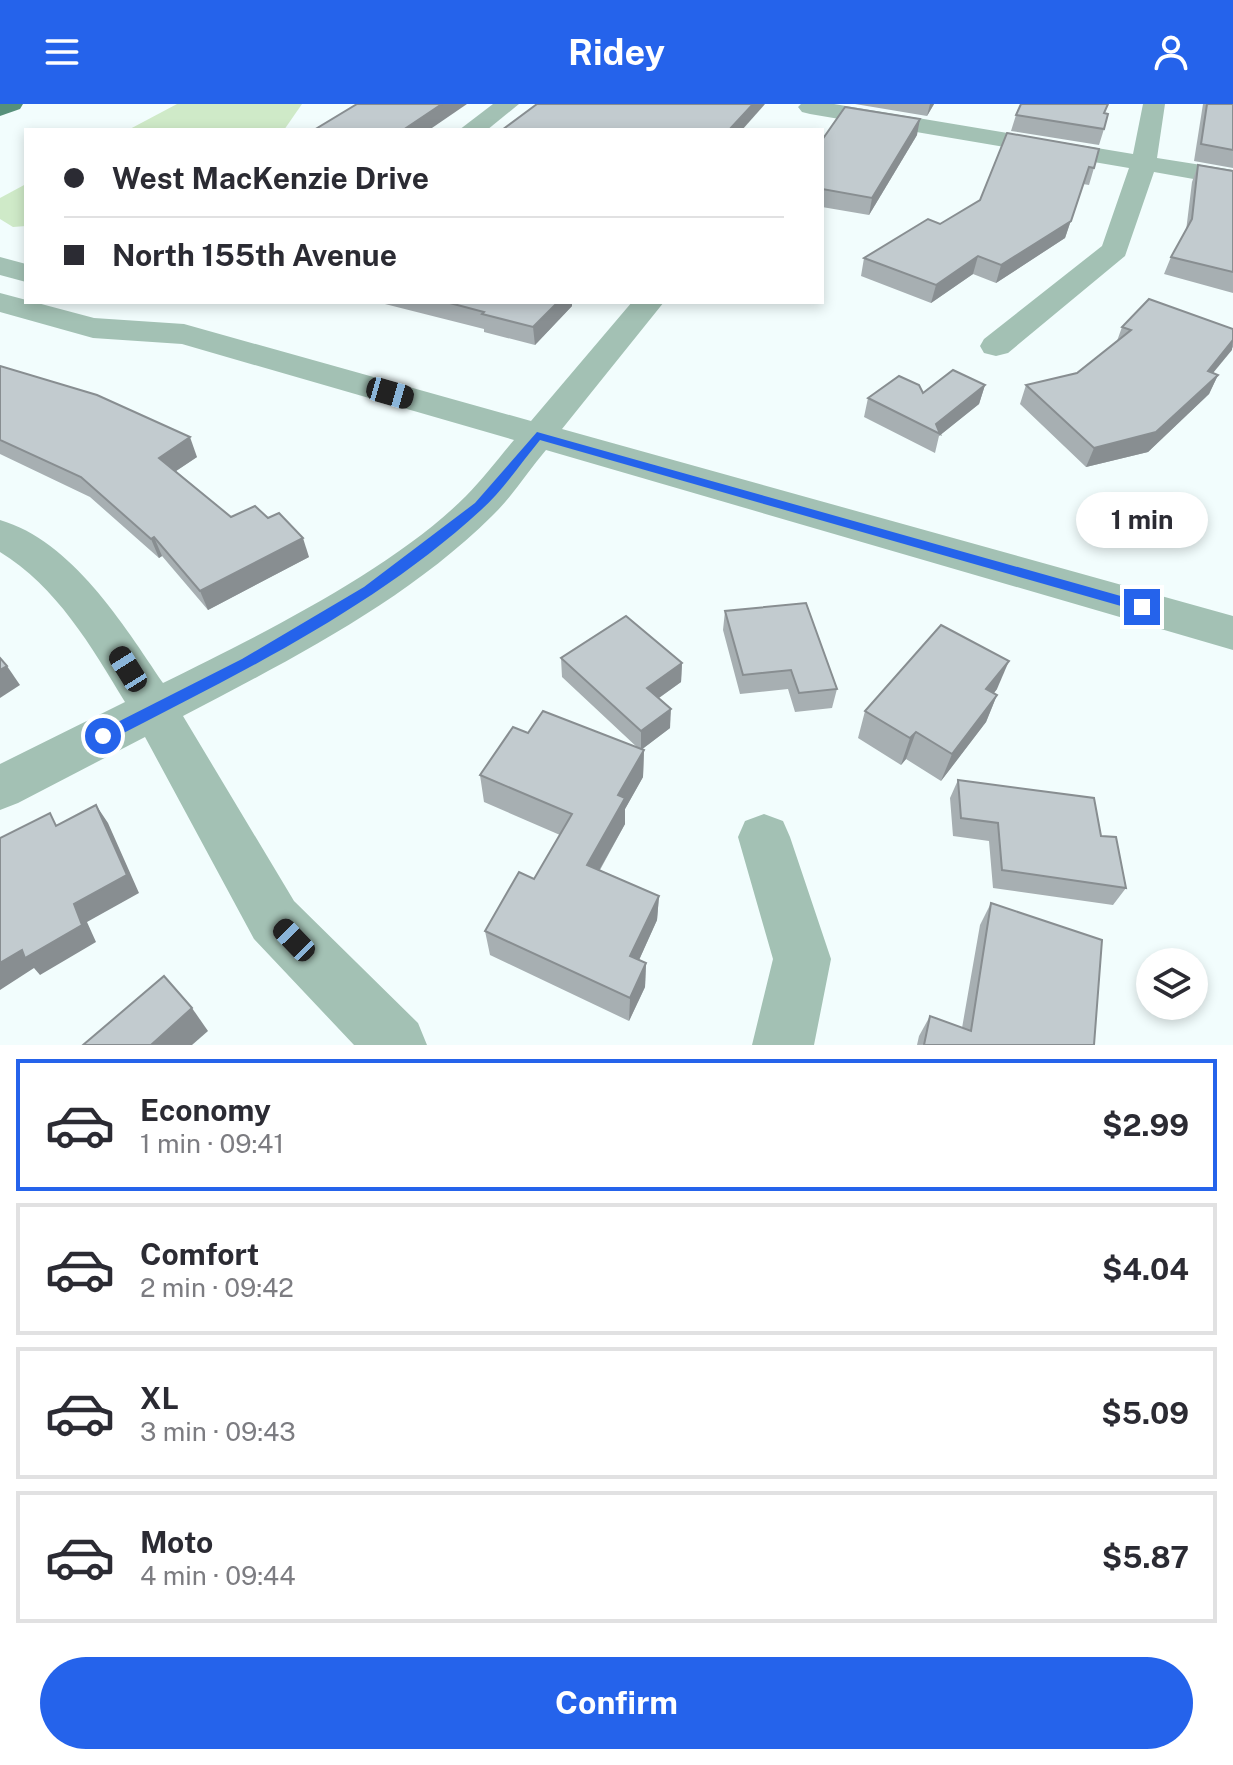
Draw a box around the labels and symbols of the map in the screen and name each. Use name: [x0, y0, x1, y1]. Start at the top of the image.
car: [364, 375, 416, 411]
callout: 1 min: [1076, 491, 1208, 547]
route end: [1124, 589, 1160, 625]
car: [105, 642, 151, 696]
route start: [85, 718, 121, 754]
car: [269, 914, 319, 966]

